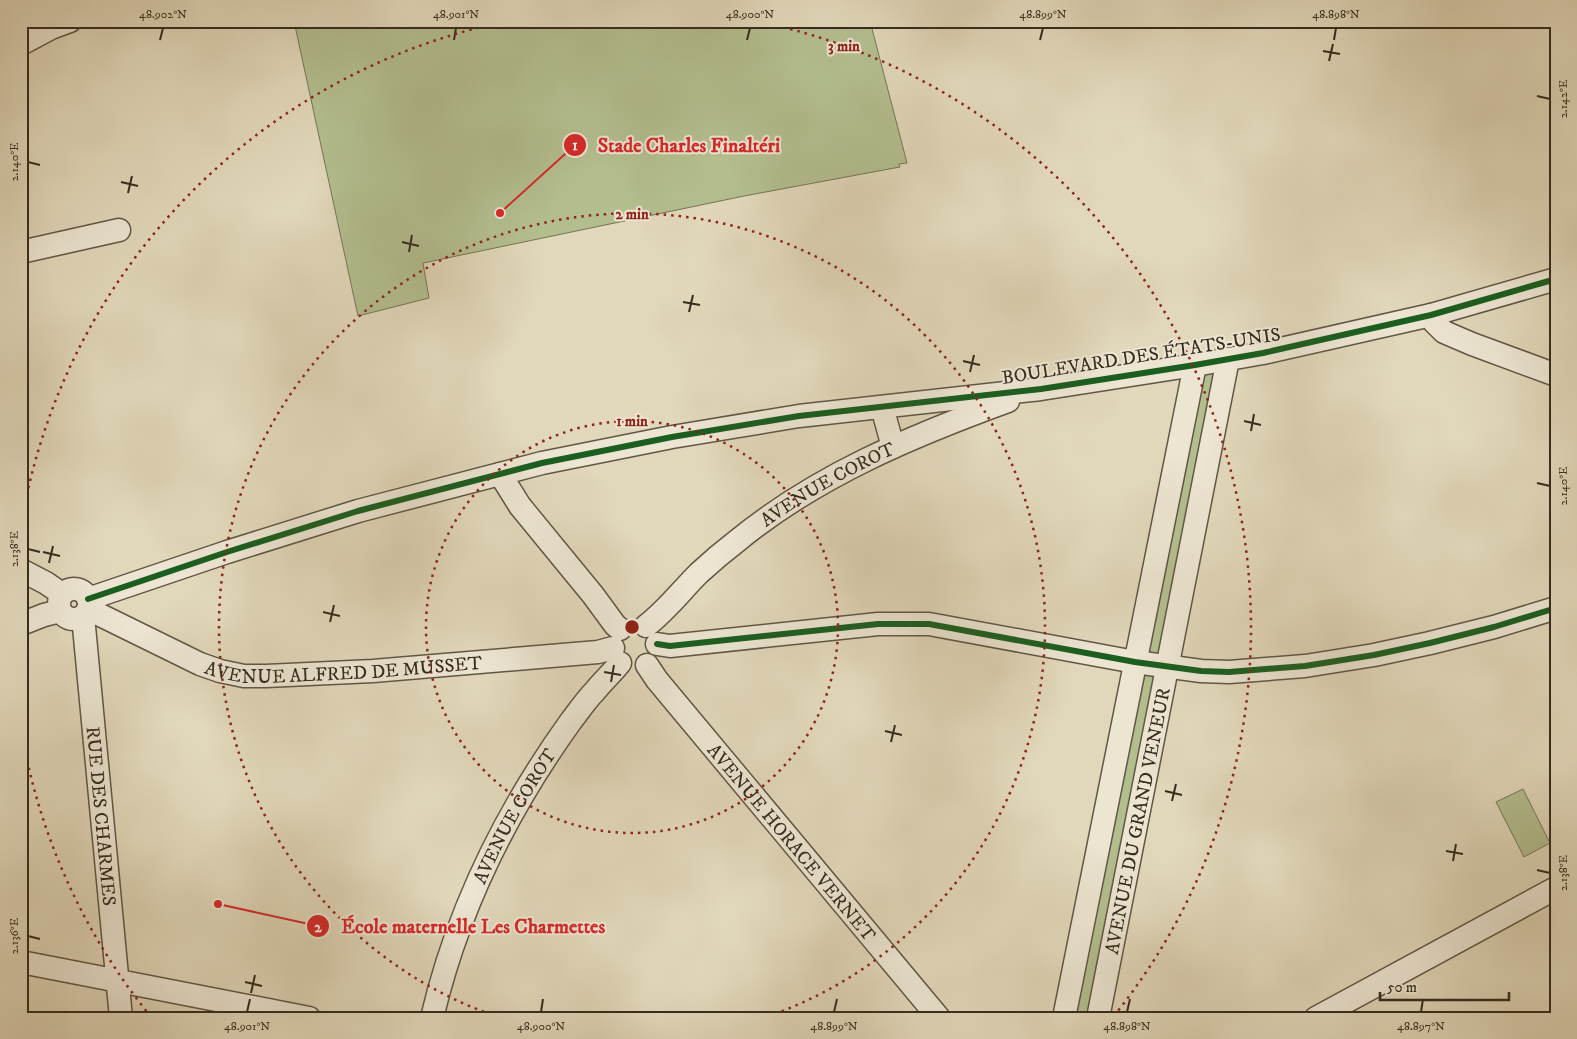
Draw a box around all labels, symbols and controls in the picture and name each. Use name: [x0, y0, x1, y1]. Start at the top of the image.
text: 48.902°N: [139, 7, 187, 22]
text: 48.901°N: [433, 7, 479, 22]
text: 48.900°N: [726, 7, 774, 22]
text: 48.899°N: [1019, 7, 1067, 22]
text: 48.898°N: [1312, 7, 1360, 22]
text: 3 min: [828, 37, 860, 56]
text: 2.142°E: [1556, 79, 1571, 118]
callout: Stade Charles Finaltéri: [562, 128, 790, 163]
text: Stade Charles Finaltéri: [598, 134, 780, 159]
text: 1: [572, 136, 578, 155]
text: 2.140°E: [7, 142, 22, 182]
text: 2 min: [615, 205, 649, 224]
street label: BOULEVARD DES ÉTATS-UNIS: [1000, 322, 1282, 390]
text: 1 min: [616, 412, 648, 431]
street label: AVENUE COROT: [756, 438, 899, 532]
text: 2.140°E: [1556, 466, 1571, 506]
text: 2.138°E: [7, 530, 22, 567]
centre of rings: [623, 618, 641, 636]
street label: AVENUE ALFRED DE MUSSET: [202, 652, 484, 689]
street label: AVENUE DU GRAND VENEUR: [1101, 685, 1176, 956]
street label: RUE DES CHARMES: [80, 725, 120, 907]
street label: AVENUE HORACE VERNET: [702, 739, 880, 947]
street label: AVENUE COROT: [469, 744, 562, 888]
text: 2.138°E: [1556, 854, 1571, 891]
callout: École maternelle Les Charmettes: [306, 909, 615, 944]
text: École maternelle Les Charmettes: [341, 914, 605, 940]
text: 2.136°E: [7, 917, 22, 954]
text: 2: [314, 918, 322, 937]
scale bar: [1380, 969, 1508, 1001]
text: 50 m: [1387, 978, 1417, 997]
text: 48.901°N: [224, 1019, 270, 1034]
text: 48.900°N: [517, 1019, 565, 1034]
text: 48.899°N: [810, 1019, 858, 1034]
text: 48.898°N: [1103, 1019, 1151, 1034]
text: 48.897°N: [1397, 1019, 1445, 1034]

